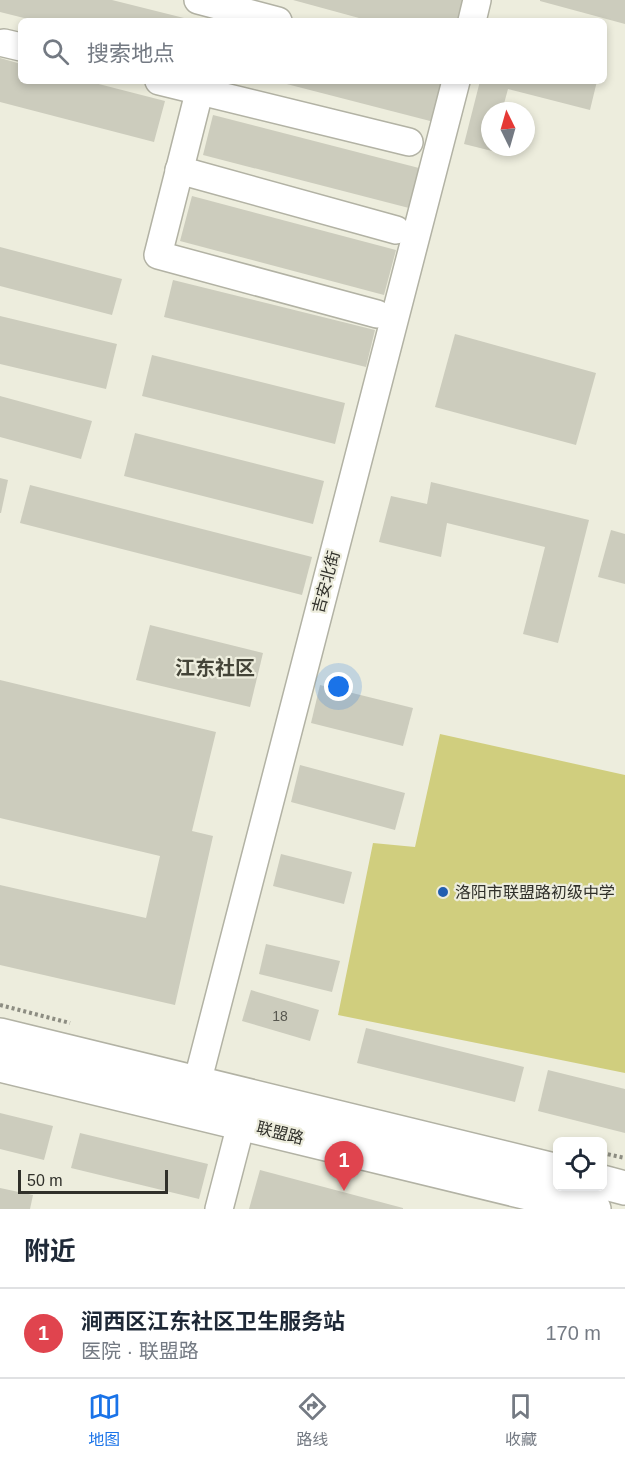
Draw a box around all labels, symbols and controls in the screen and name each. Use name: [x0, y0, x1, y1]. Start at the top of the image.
search box: [18, 18, 607, 84]
icon: search: [39, 35, 72, 68]
text: 搜索地点: [87, 41, 175, 66]
north arrow: [481, 102, 535, 156]
street label: 吉安北街: [310, 549, 342, 615]
district label: 江东社区: [175, 657, 255, 679]
your location: [324, 672, 353, 701]
place label: 洛阳市联盟路初级中学: [455, 883, 615, 901]
marker: 洛阳市联盟路初级中学: [436, 885, 450, 899]
house number: 18: [272, 1008, 288, 1024]
street label: 联盟路: [255, 1119, 305, 1147]
map controls: [553, 1137, 607, 1191]
button: locate: [553, 1137, 607, 1191]
pin: 1: [324, 1142, 364, 1191]
scale bar: [18, 1167, 168, 1194]
text: 50 m: [27, 1172, 63, 1189]
text: 附近: [24, 1236, 76, 1266]
text: 涧西区江东社区卫生服务站: [81, 1309, 345, 1334]
text: 1: [38, 1322, 49, 1344]
text: 170 m: [545, 1322, 601, 1344]
text: 医院 · 联盟路: [81, 1340, 199, 1362]
tab: 地图: [88, 1390, 121, 1450]
tab: 路线: [296, 1390, 329, 1450]
tab: 收藏: [504, 1390, 537, 1450]

